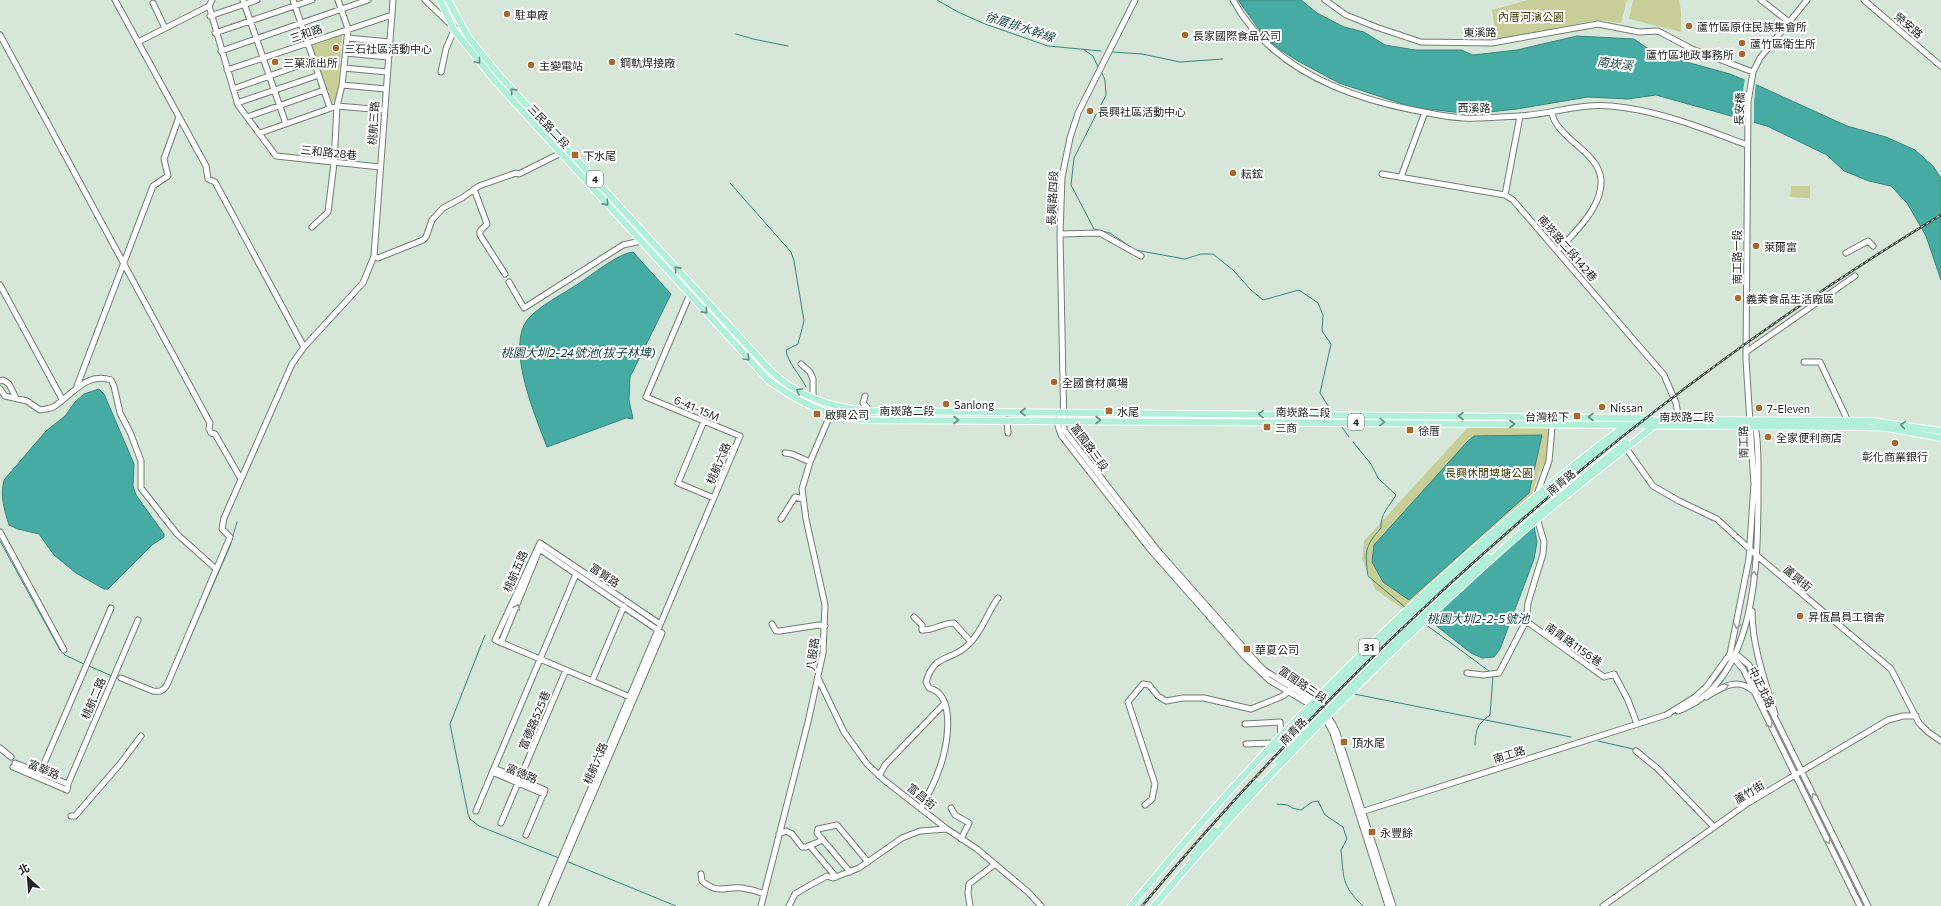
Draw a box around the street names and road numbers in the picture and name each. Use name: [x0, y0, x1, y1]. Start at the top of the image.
street label: 榮安路: [1892, 9, 1926, 41]
street label: 三和路: [288, 21, 324, 45]
street label: 東溪路: [1463, 25, 1497, 39]
street label: 長安橋: [1732, 92, 1746, 126]
street label: 桃航三路: [365, 101, 381, 145]
street label: 三民路二段: [525, 101, 573, 151]
street label: 西溪路: [1458, 101, 1491, 114]
street label: 三和路28巷: [300, 143, 358, 161]
street label: 長興路四段: [1044, 170, 1060, 226]
road number: 4: [587, 171, 603, 187]
street label: 南崁路二段142巷: [1536, 212, 1600, 284]
street label: 南工路一段: [1730, 230, 1743, 285]
street label: 6-41-15M: [672, 393, 722, 423]
street label: 南崁路二段: [880, 404, 935, 417]
street label: 南崁路二段: [1275, 405, 1331, 419]
street label: 南崁路二段: [1660, 410, 1715, 423]
road number: 4: [1348, 414, 1364, 430]
street label: 富國路三段: [1069, 421, 1111, 473]
street label: 南工路: [1736, 425, 1750, 459]
street label: 桃航六路: [703, 440, 733, 486]
street label: 南青路: [1544, 467, 1578, 497]
street label: 桃航五路: [500, 548, 530, 594]
street label: 富賢路: [588, 560, 622, 590]
street label: 蘆興街: [1781, 562, 1815, 594]
street label: 南青路1156巷: [1543, 620, 1605, 668]
street label: 八股路: [803, 637, 821, 671]
road number: 31: [1359, 639, 1379, 655]
street label: 富國路三段: [1277, 663, 1329, 705]
street label: 中正北路: [1747, 664, 1777, 710]
street label: 桃航二路: [78, 675, 108, 721]
street label: 富德路525巷: [516, 689, 552, 751]
street label: 南青路: [1277, 715, 1309, 747]
street label: 桃航六路: [580, 740, 610, 786]
street label: 南工路: [1491, 743, 1527, 765]
street label: 富華路: [26, 757, 62, 781]
street label: 富德路: [504, 761, 540, 785]
street label: 蘆竹街: [1732, 778, 1766, 806]
street label: 富昌街: [905, 781, 939, 811]

